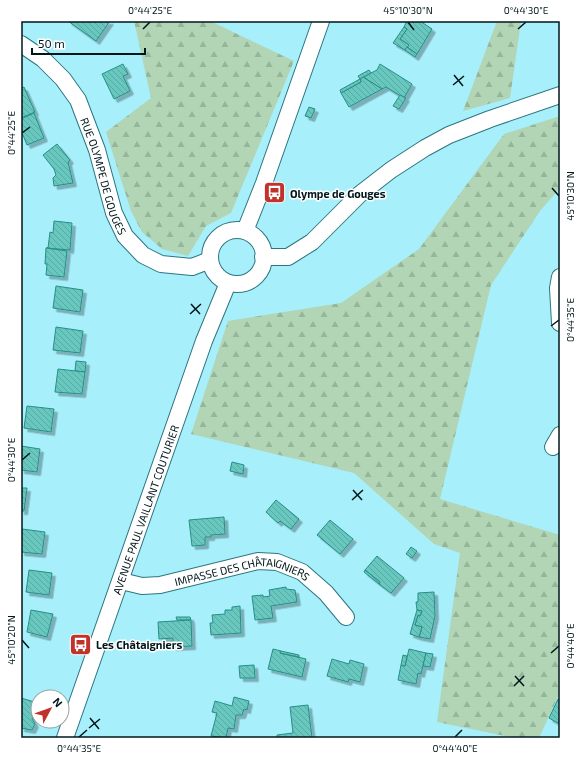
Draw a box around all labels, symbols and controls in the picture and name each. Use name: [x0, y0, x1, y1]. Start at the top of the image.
text: 0°44'25"E: [128, 4, 172, 16]
text: 45°10'30"N: [383, 4, 433, 16]
text: 0°44'30"E: [504, 4, 549, 16]
scale bar: [32, 30, 145, 56]
text: 50 m: [38, 36, 65, 50]
text: 0°44'25"E: [5, 111, 17, 155]
street label: RUE OLYMPE DE GOUGES: [79, 115, 130, 236]
text: 45°10'30"N: [564, 171, 576, 221]
bus stop icon: Olympe de Gouges: [262, 180, 288, 206]
place label: Olympe de Gouges: [290, 187, 386, 201]
text: 0°44'35"E: [564, 298, 576, 342]
street label: AVENUE PAUL VAILLANT COUTURIER: [109, 423, 181, 596]
text: 0°44'30"E: [5, 437, 17, 482]
text: IMPASSE DES CHÂTAIGNIERS: [173, 554, 313, 588]
street label: IMPASSE DES CHÂTAIGNIERS: [171, 574, 311, 590]
text: 45°10'20"N: [5, 615, 17, 665]
text: 0°44'40"E: [564, 623, 576, 669]
bus stop icon: Les Châtaigniers: [68, 631, 94, 657]
place label: Les Châtaigniers: [96, 638, 182, 651]
north arrow: [30, 689, 70, 729]
text: N: [50, 695, 65, 709]
text: 0°44'35"E: [57, 742, 101, 754]
text: 0°44'40"E: [432, 742, 478, 754]

